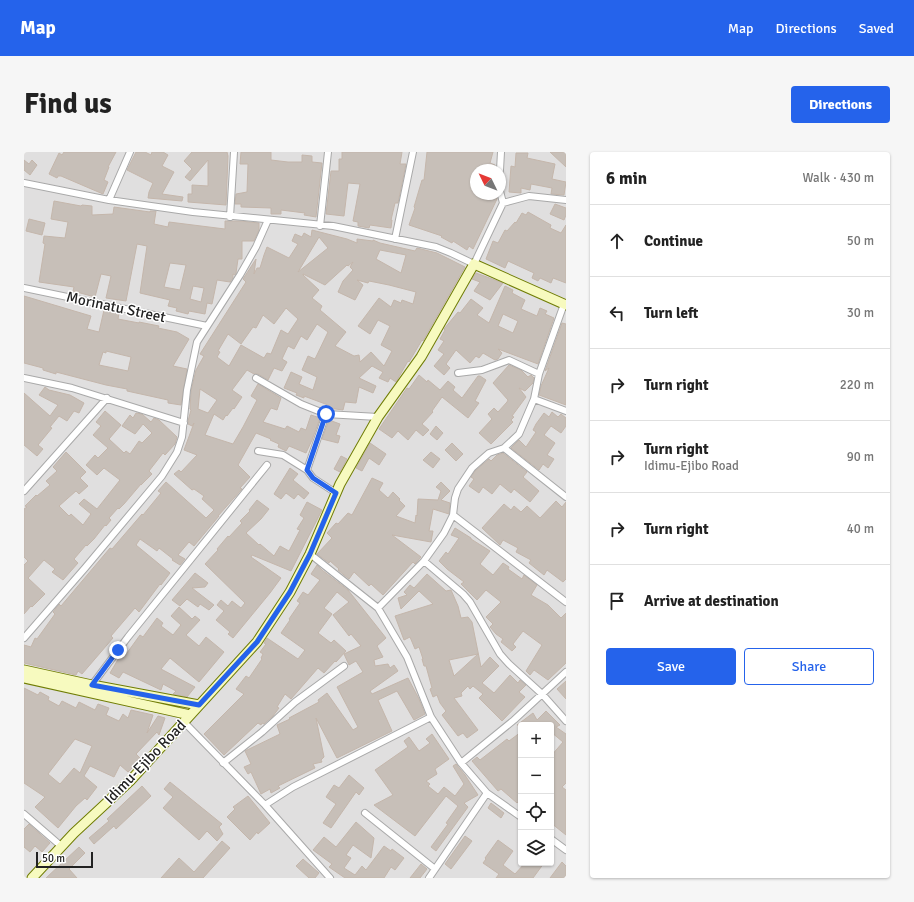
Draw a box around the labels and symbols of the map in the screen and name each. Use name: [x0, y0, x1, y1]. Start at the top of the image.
north arrow: [470, 164, 506, 200]
street label: Morinatu Street: [65, 288, 167, 326]
route start: [317, 405, 335, 423]
route end: [109, 641, 127, 659]
street label: Idimu-Ejibo Road: [100, 716, 190, 808]
scale bar: [36, 850, 93, 869]

